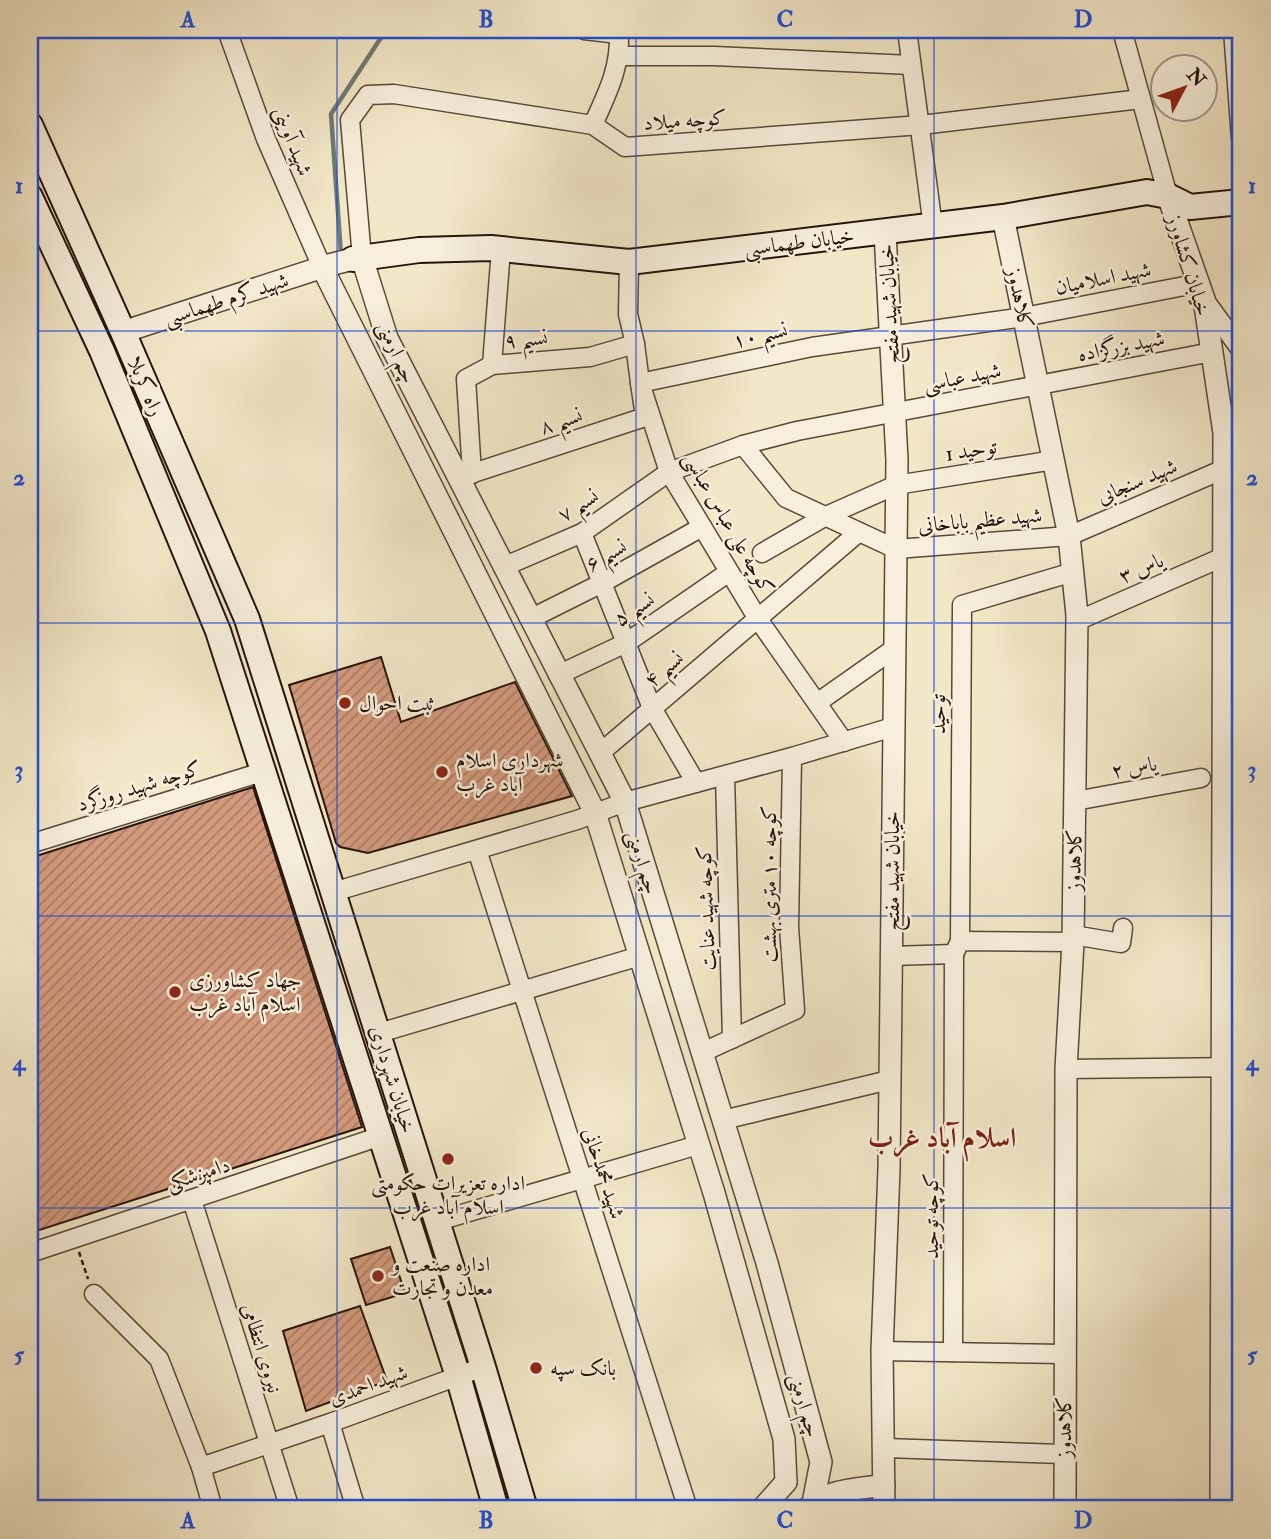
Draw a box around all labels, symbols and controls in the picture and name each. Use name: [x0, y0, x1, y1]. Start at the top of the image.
text: A: [180, 5, 196, 34]
text: B: [478, 5, 494, 34]
text: C: [777, 5, 793, 34]
text: D: [1074, 5, 1092, 34]
north arrow: [1148, 52, 1218, 122]
text: N: [1181, 62, 1211, 93]
street label: شهید آوینی: [266, 103, 319, 180]
street label: کوچه میلاد: [642, 104, 728, 137]
text: 1: [15, 171, 23, 200]
text: 1: [1248, 171, 1256, 200]
street label: خیابان کشاورز: [1160, 209, 1217, 319]
street label: خیابان طهماسبی: [742, 222, 856, 266]
street label: خیابان شهید مفتح: [873, 243, 911, 365]
street label: شهید اسلامیان: [1053, 256, 1153, 301]
street label: کلاهدوز: [999, 263, 1039, 331]
street label: شهید کرم طهماسبی: [160, 267, 293, 336]
street label: نسیم ۱۰: [730, 316, 792, 361]
street label: چم ارمنی: [365, 317, 422, 390]
street label: نسیم ۹: [503, 324, 549, 362]
street label: شهید بزرگزاده: [1075, 324, 1167, 368]
street label: راه کربلا: [121, 352, 170, 420]
street label: شهید عباسی: [921, 357, 1004, 399]
street label: نسیم ۸: [536, 402, 588, 448]
street label: توحید 1: [943, 433, 1000, 468]
street label: کوچه علی عباس عباسی: [675, 447, 780, 600]
street label: شهید سنجابی: [1093, 452, 1182, 511]
text: 2: [13, 463, 25, 492]
text: 2: [1246, 463, 1258, 492]
street label: نسیم ۷: [553, 483, 607, 534]
street label: شهید عظیم باباخانی: [917, 502, 1044, 546]
street label: نسیم ۶: [581, 533, 635, 584]
street label: یاس ۳: [1115, 547, 1169, 590]
street label: نسیم ۵: [609, 586, 664, 638]
street label: نسیم ۴: [639, 645, 694, 699]
place label: ثبت احوال: [359, 690, 435, 717]
street label: توحید: [925, 693, 952, 734]
marker: ثبت احوال: [337, 695, 353, 711]
place label: شهرداری اسلام آباد غرب: [456, 747, 563, 799]
street label: یاس ۲: [1109, 750, 1160, 785]
street label: کوچه شهید روزگرد: [73, 754, 205, 818]
text: 3: [15, 755, 23, 784]
text: 3: [1248, 755, 1256, 784]
marker: شهرداری اسلام آباد غرب: [434, 764, 450, 780]
street label: کوچه ۱۰ متری بهشت: [756, 806, 783, 962]
street label: خیابان شهید مفتح: [879, 811, 911, 931]
street label: چم ارمنی: [614, 827, 665, 899]
street label: کلاهدوز: [1060, 829, 1089, 893]
street label: کوچه شهید عنایت: [691, 845, 722, 971]
place label: جهاد کشاورزی اسلام آباد غرب: [189, 967, 301, 1022]
marker: جهاد کشاورزی اسلام آباد غرب: [167, 984, 183, 1000]
street label: خیابان شهرداری: [363, 1022, 422, 1136]
text: 4: [12, 1048, 27, 1077]
text: 4: [1245, 1048, 1260, 1077]
district label: اسلام آباد غرب: [868, 1121, 1016, 1162]
street label: شهید محمدخانی: [576, 1124, 631, 1222]
street label: دامپزشکی: [163, 1151, 234, 1197]
marker: اداره تعزیرات حکومتی اسلام آباد غرب: [440, 1151, 456, 1167]
place label: اداره تعزیرات حکومتی اسلام آباد غرب: [371, 1170, 525, 1225]
street label: کوچه توحید: [918, 1173, 945, 1259]
place label: اداره صنعت و معدن و تجارت: [390, 1251, 493, 1302]
marker: اداره صنعت و معدن و تجارت: [370, 1268, 386, 1284]
street label: نیروی انتظامی: [235, 1300, 288, 1396]
text: 5: [14, 1340, 25, 1369]
text: 5: [1247, 1340, 1258, 1369]
place label: بانک سپه: [550, 1355, 616, 1382]
street label: شهید احمدی: [325, 1359, 411, 1412]
marker: بانک سپه: [528, 1360, 544, 1376]
street label: چم ارمنی: [777, 1370, 827, 1442]
street label: کلاهدوز: [1051, 1396, 1078, 1460]
text: A: [180, 1506, 196, 1535]
text: B: [478, 1506, 494, 1535]
text: C: [777, 1506, 793, 1535]
text: D: [1074, 1506, 1092, 1535]

